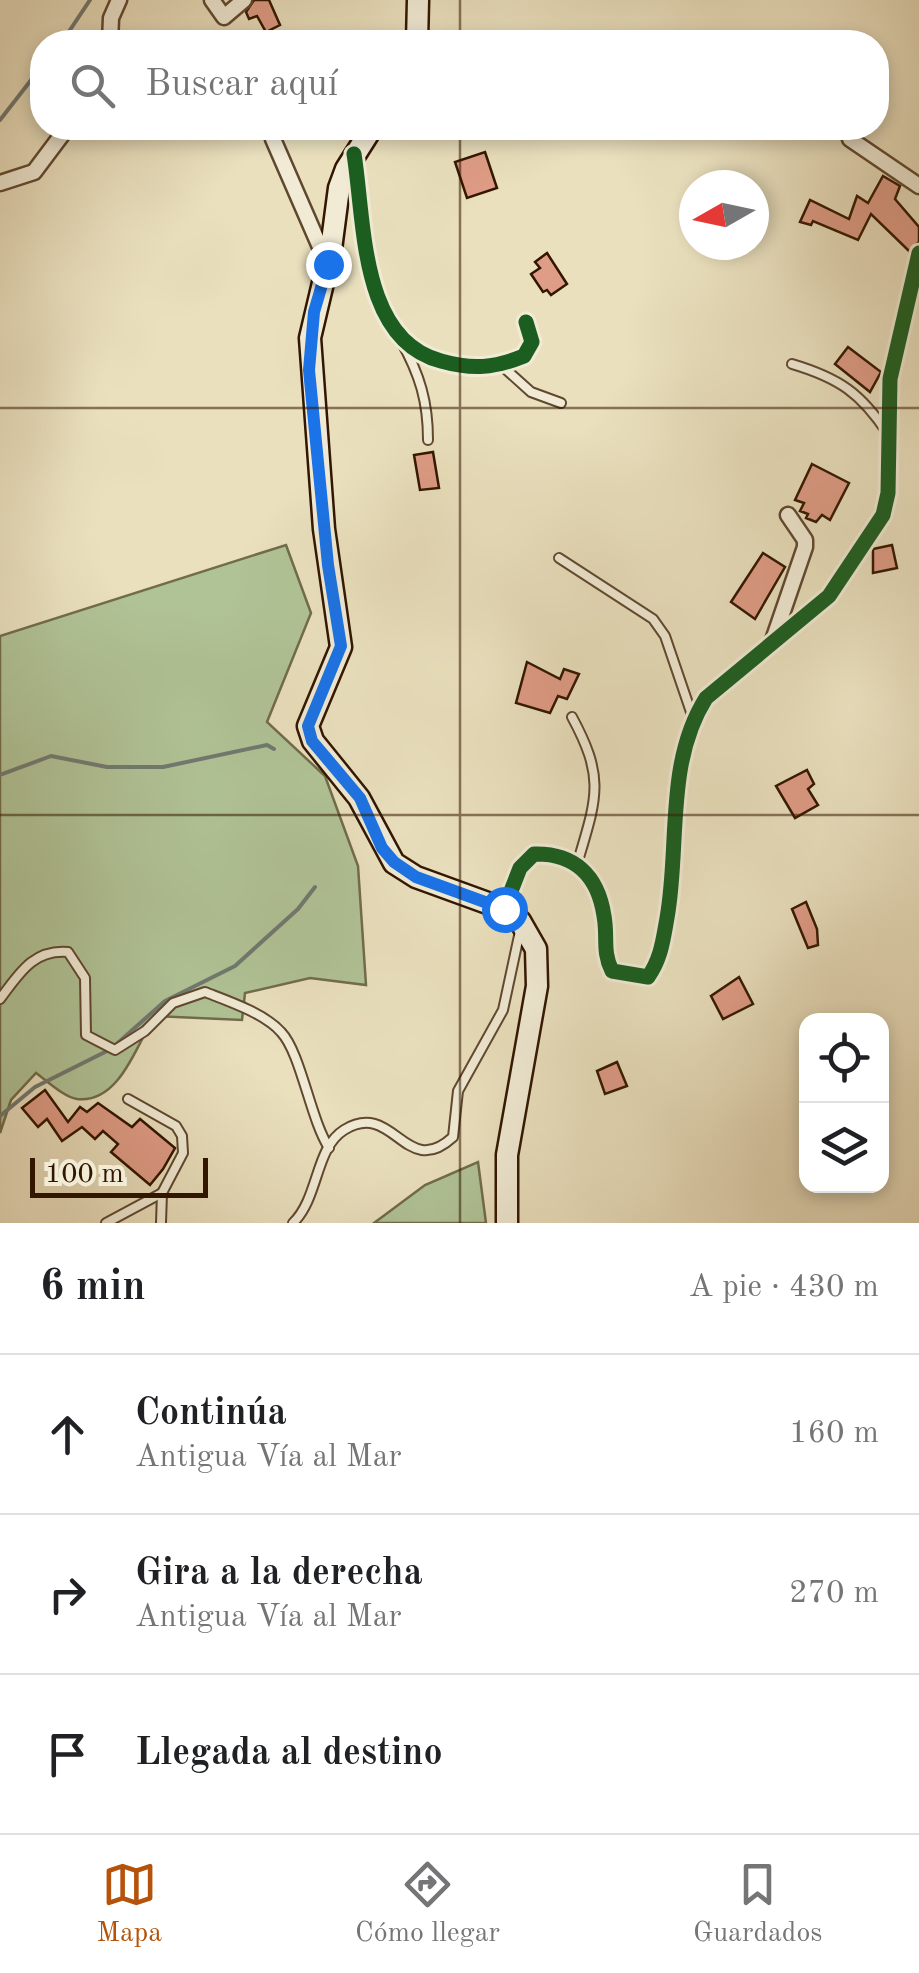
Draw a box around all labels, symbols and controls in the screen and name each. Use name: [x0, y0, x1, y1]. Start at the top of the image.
search box: [30, 30, 889, 140]
icon: search: [65, 58, 120, 113]
text: Buscar aquí: [145, 66, 338, 104]
north arrow: [679, 170, 769, 260]
route end: [306, 242, 352, 288]
route start: [482, 887, 528, 933]
map controls: [799, 1013, 889, 1193]
button: locate: [799, 1013, 889, 1103]
button: layers: [799, 1103, 889, 1193]
scale bar: [30, 1153, 208, 1198]
text: 100 m: [45, 1161, 124, 1189]
text: 6 min: [40, 1267, 146, 1309]
text: A pie · 430 m: [689, 1272, 879, 1304]
text: Continúa: [135, 1395, 287, 1433]
icon: ahead: [40, 1407, 95, 1462]
text: 160 m: [789, 1418, 879, 1450]
text: Antigua Vía al Mar: [135, 1442, 402, 1474]
text: Gira a la derecha: [135, 1555, 423, 1593]
icon: right: [40, 1567, 95, 1622]
text: 270 m: [789, 1578, 879, 1610]
text: Antigua Vía al Mar: [135, 1602, 402, 1634]
icon: arrive: [40, 1727, 95, 1782]
text: Llegada al destino: [135, 1735, 443, 1773]
tab: Mapa: [96, 1857, 162, 1952]
tab: Cómo llegar: [355, 1857, 500, 1952]
tab: Guardados: [693, 1857, 823, 1952]

